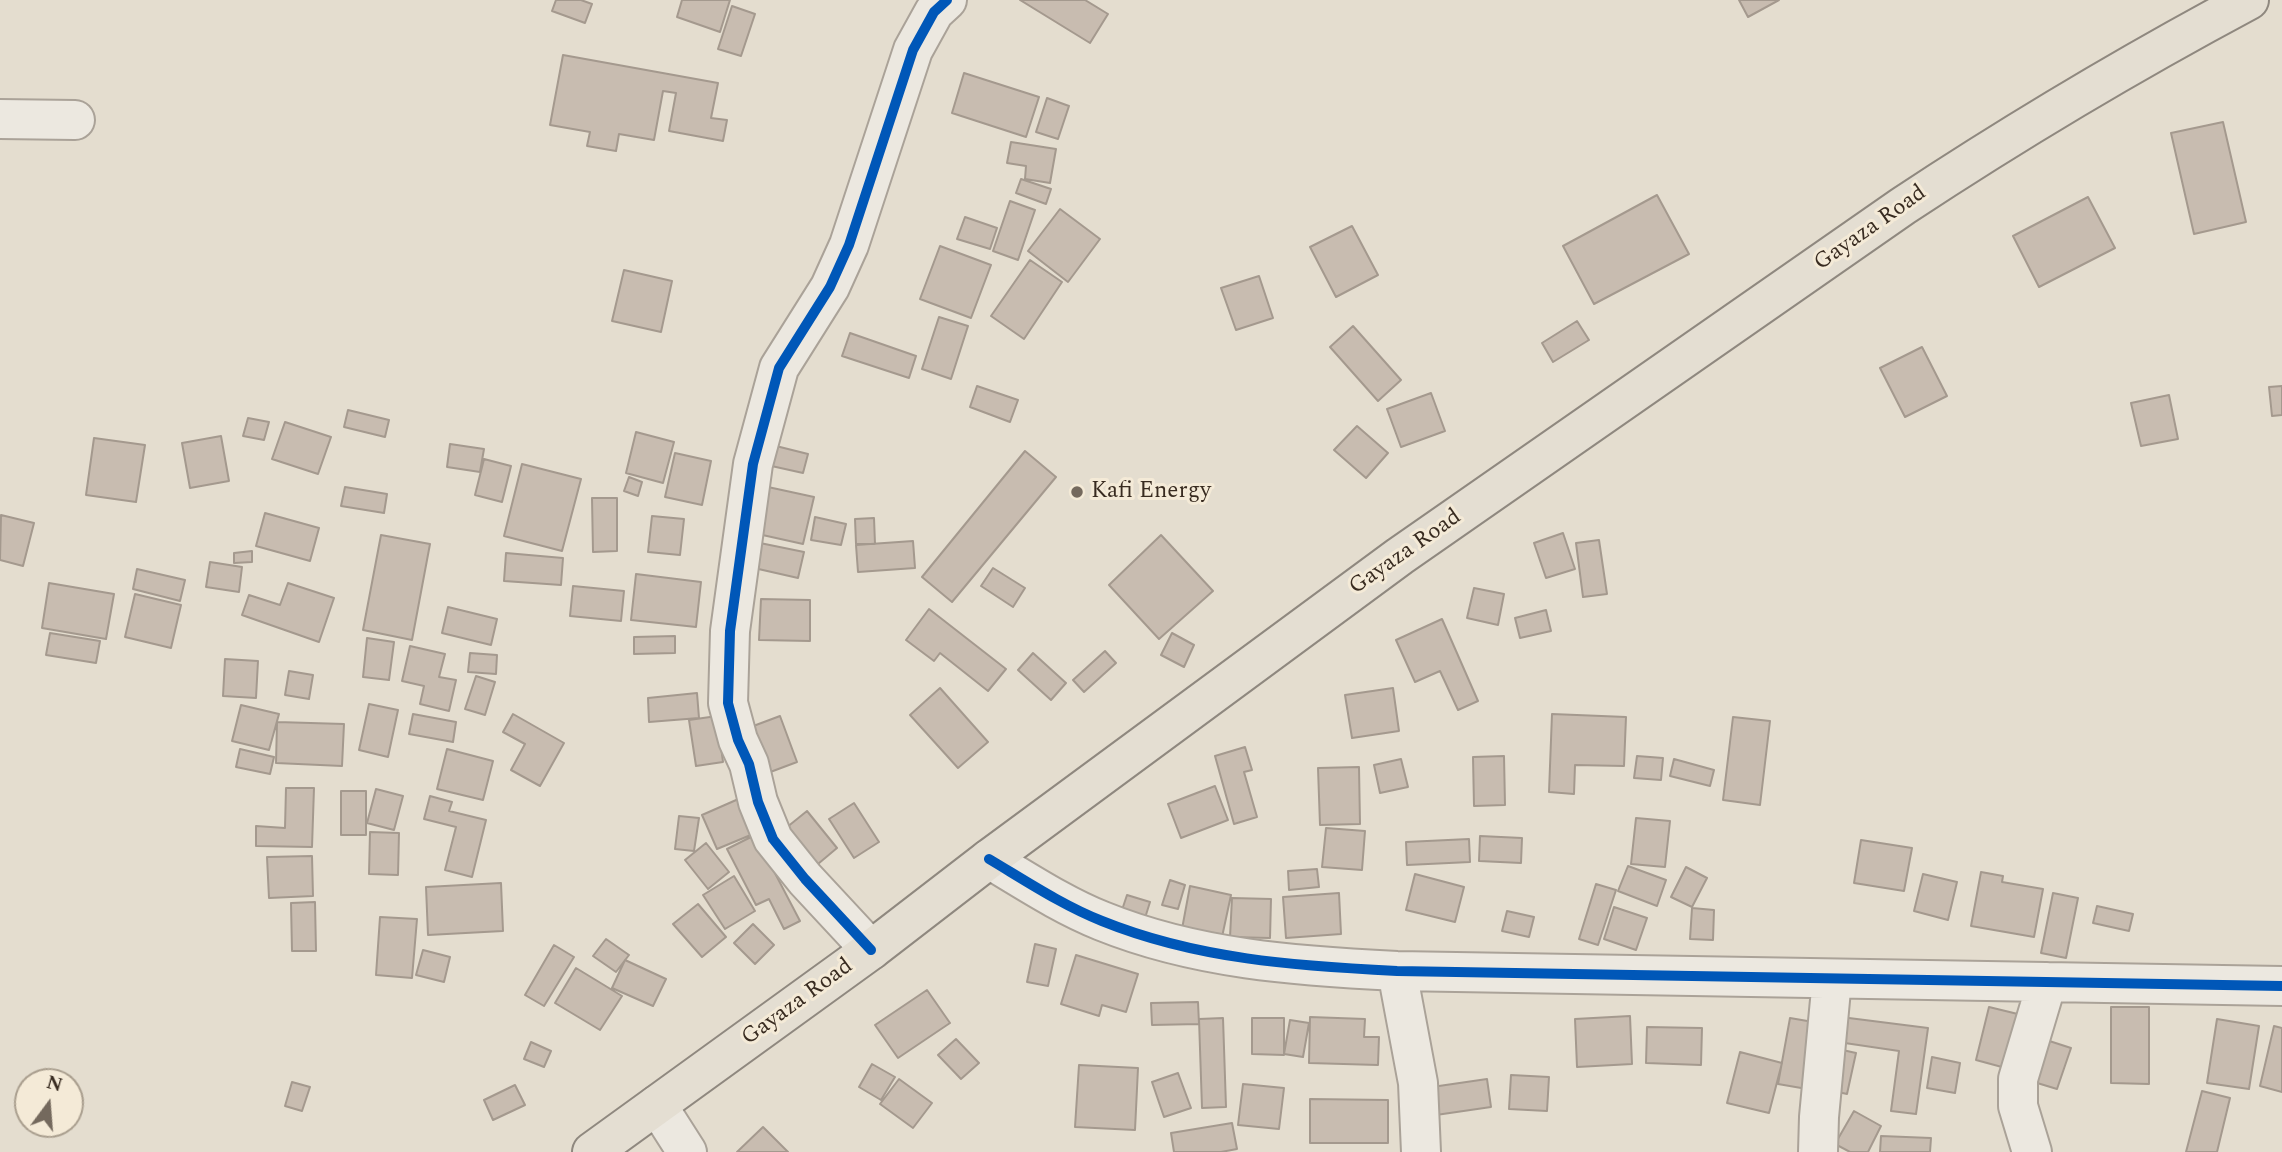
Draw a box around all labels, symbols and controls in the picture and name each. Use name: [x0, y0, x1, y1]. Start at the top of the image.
street label: Gayaza Road: [1810, 180, 1932, 278]
place label: Kafi Energy: [1091, 478, 1211, 506]
marker: Kafi Energy: [1069, 484, 1085, 500]
street label: Gayaza Road: [1345, 504, 1467, 602]
street label: Gayaza Road: [737, 953, 859, 1053]
north arrow: [14, 1068, 84, 1138]
text: N: [43, 1068, 66, 1100]

